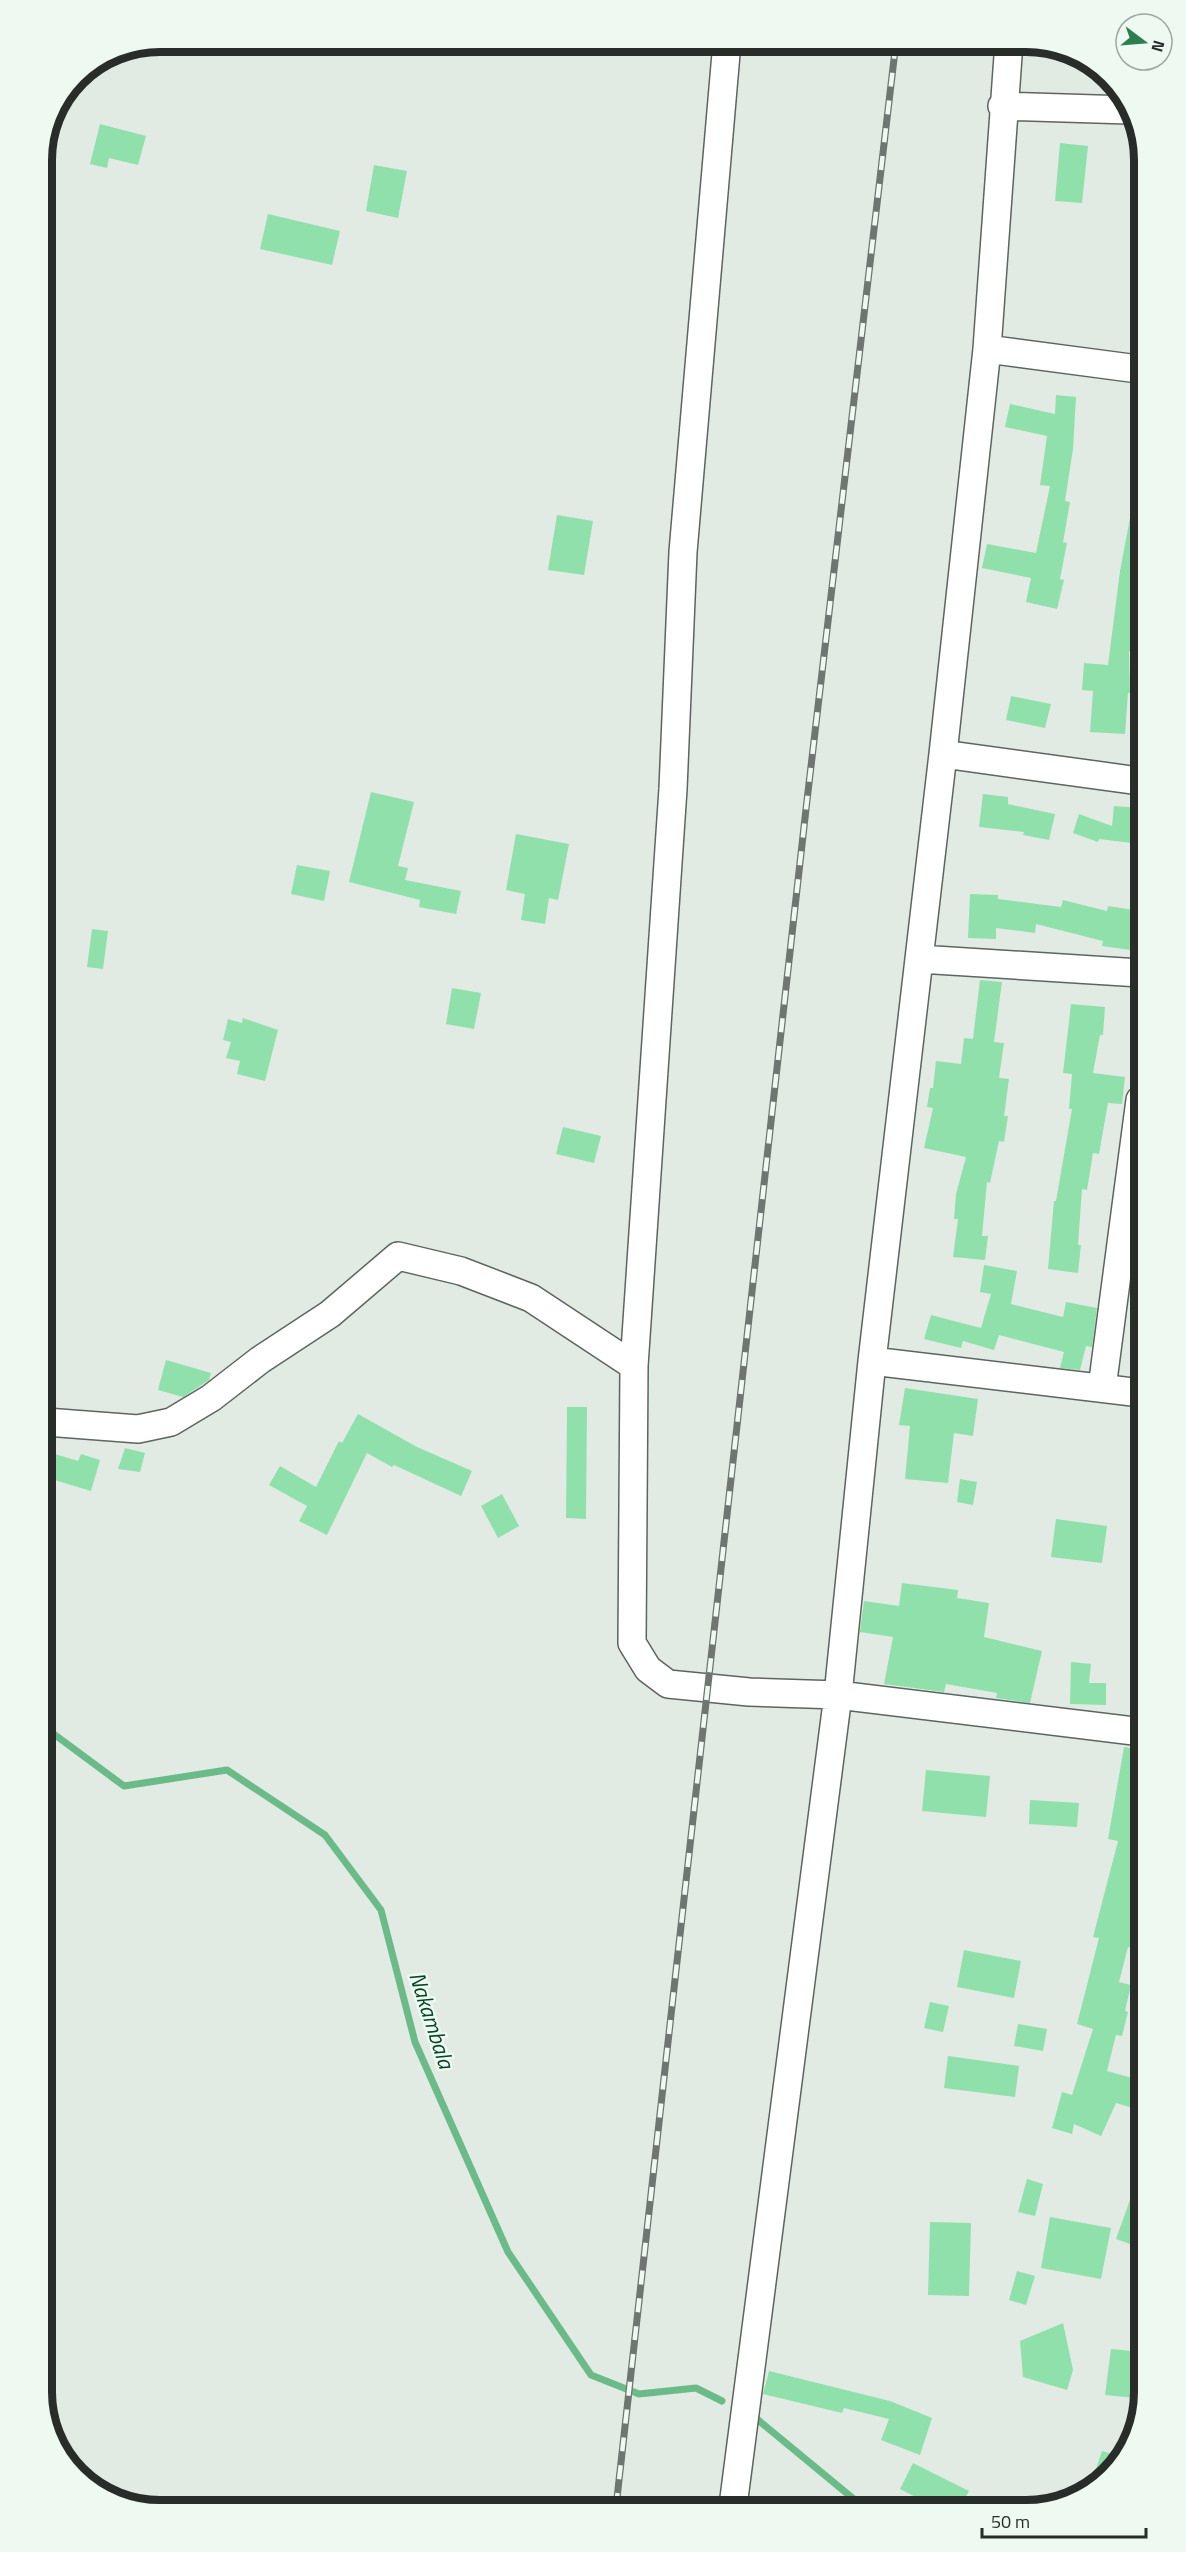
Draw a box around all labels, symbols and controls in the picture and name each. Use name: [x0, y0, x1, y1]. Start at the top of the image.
north arrow: [1114, 12, 1174, 72]
text: N: [1145, 37, 1171, 55]
water label: Nakambala: [400, 1967, 464, 2075]
scale bar: [982, 2501, 1146, 2539]
text: 50 m: [991, 2508, 1030, 2535]

